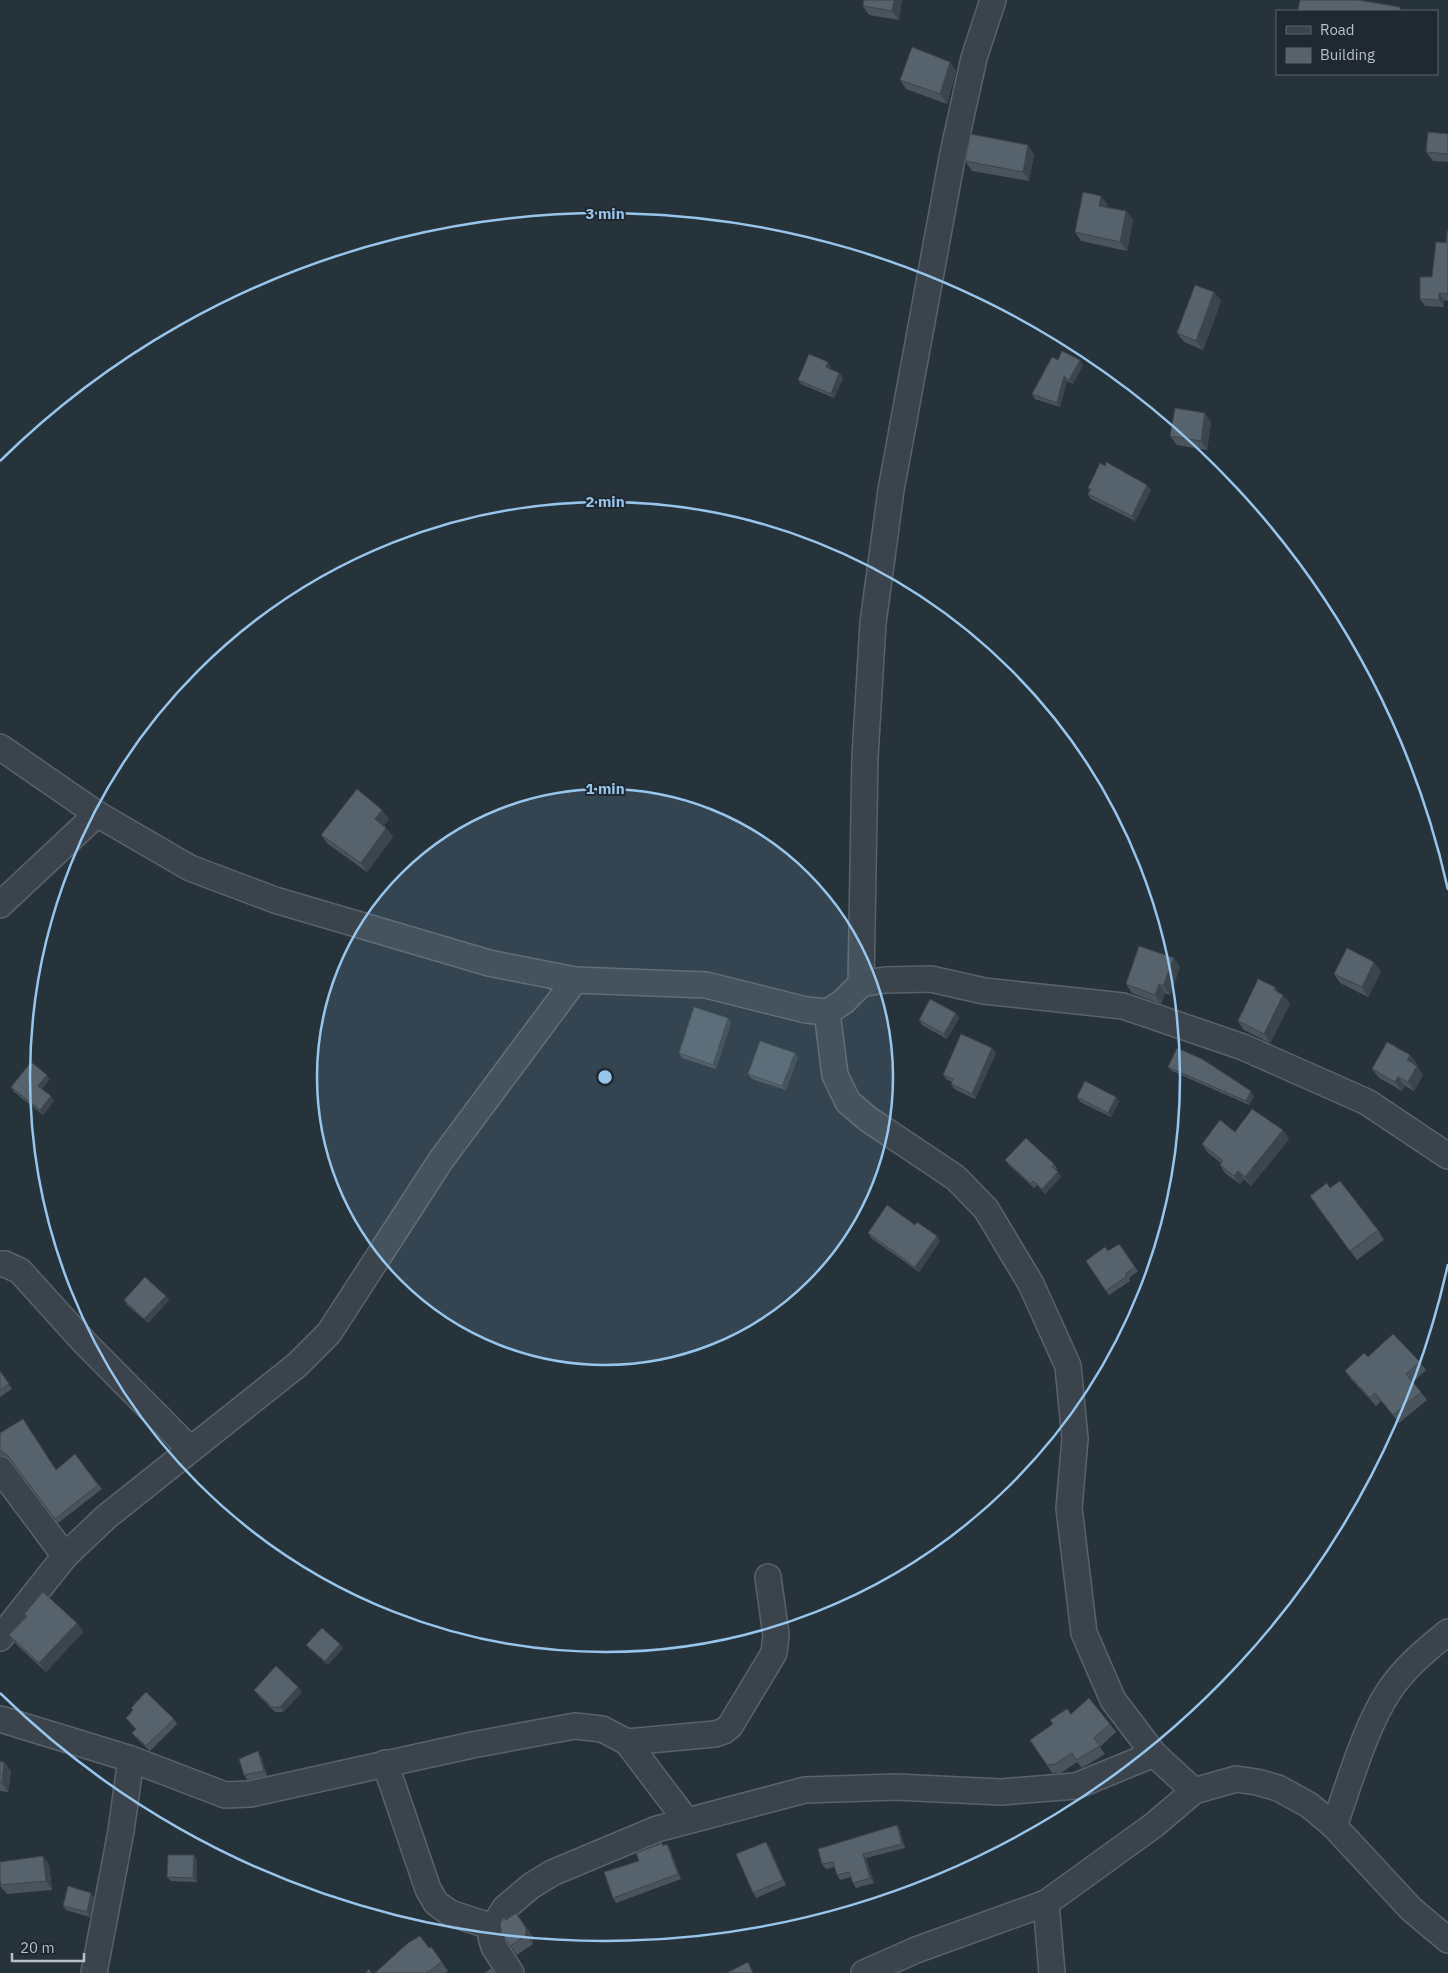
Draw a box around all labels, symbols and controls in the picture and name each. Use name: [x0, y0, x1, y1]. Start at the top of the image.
legend: [1276, 10, 1438, 75]
text: Road: [1320, 20, 1355, 39]
text: Building: [1320, 45, 1375, 64]
text: 3 min: [585, 204, 625, 223]
text: 2 min: [585, 492, 625, 511]
text: 1 min: [585, 779, 625, 798]
centre of rings: [596, 1068, 614, 1086]
scale bar: [12, 1930, 85, 1962]
text: 20 m: [20, 1938, 55, 1957]

